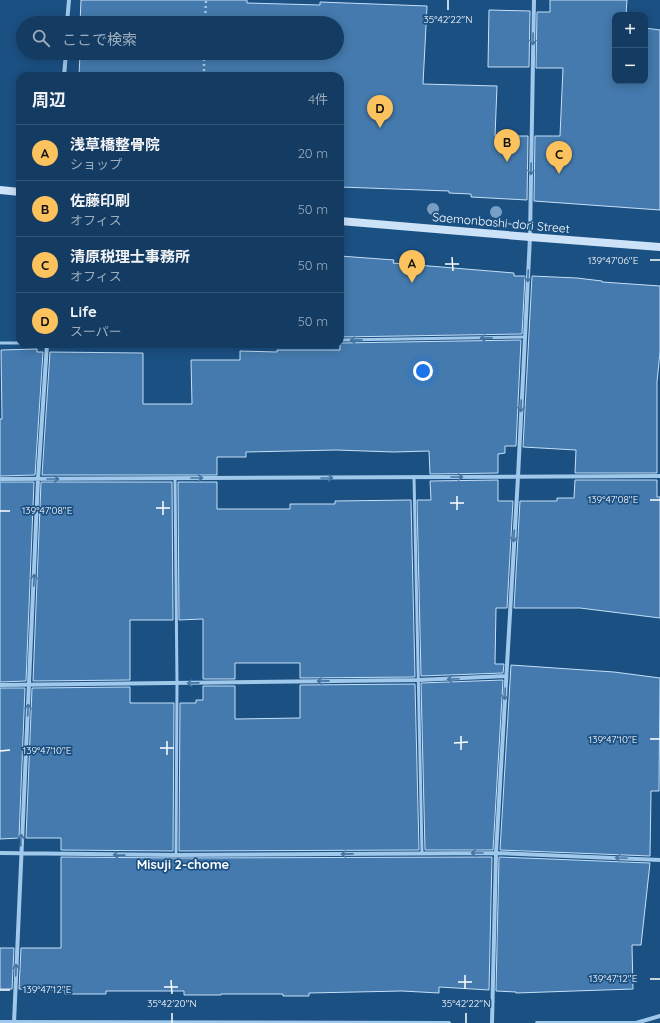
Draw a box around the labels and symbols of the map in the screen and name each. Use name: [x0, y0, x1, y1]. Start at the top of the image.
text: 35°42'22"N: [424, 13, 472, 26]
one-way arrow: [529, 32, 537, 45]
pin: D: [367, 95, 393, 128]
pin: B: [494, 129, 520, 162]
pin: C: [546, 141, 572, 174]
one-way arrow: [527, 162, 535, 175]
street label: Saemonbashi-dori Street: [432, 209, 570, 236]
pin: A: [399, 250, 425, 283]
text: 139°47'06"E: [588, 254, 639, 267]
one-way arrow: [524, 269, 531, 282]
one-way arrow: [480, 334, 493, 342]
one-way arrow: [350, 336, 363, 343]
your location: [413, 361, 433, 381]
one-way arrow: [518, 399, 525, 412]
one-way arrow: [450, 473, 463, 481]
one-way arrow: [190, 474, 203, 482]
one-way arrow: [320, 474, 333, 482]
one-way arrow: [46, 475, 59, 483]
text: 139°47'08"E: [588, 493, 639, 506]
text: 139°47'08"E: [22, 504, 73, 517]
one-way arrow: [511, 529, 518, 542]
one-way arrow: [30, 574, 37, 587]
one-way arrow: [447, 675, 460, 682]
one-way arrow: [317, 677, 330, 685]
one-way arrow: [187, 679, 200, 687]
one-way arrow: [501, 687, 509, 700]
one-way arrow: [24, 704, 31, 717]
text: 139°47'10"E: [588, 733, 638, 746]
text: 139°47'10"E: [22, 744, 72, 757]
one-way arrow: [18, 834, 25, 847]
one-way arrow: [471, 849, 484, 857]
one-way arrow: [341, 850, 354, 857]
one-way arrow: [113, 851, 126, 859]
one-way arrow: [615, 855, 628, 862]
district label: Misuji 2-chome: [137, 856, 230, 872]
one-way arrow: [12, 964, 20, 977]
text: 139°47'12"E: [589, 972, 638, 985]
text: 139°47'12"E: [23, 983, 72, 996]
text: 35°42'20"N: [147, 997, 197, 1010]
text: 35°42'22"N: [442, 997, 490, 1010]

